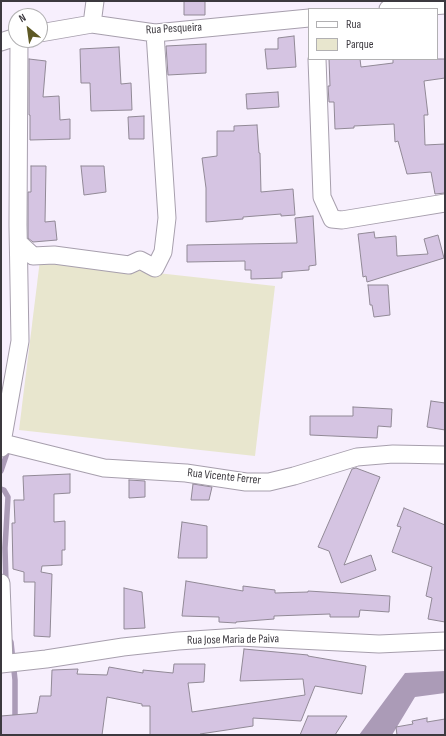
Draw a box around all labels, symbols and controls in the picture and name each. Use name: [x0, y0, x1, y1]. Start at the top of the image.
north arrow: [8, 8, 48, 48]
legend: [308, 8, 438, 60]
text: N: [17, 11, 28, 25]
text: Rua: [346, 17, 361, 32]
street label: Rua Pesqueira: [146, 20, 202, 38]
text: Parque: [346, 37, 374, 52]
street label: Rua Vicente Ferrer: [186, 466, 262, 488]
street label: Rua Jose Maria de Paiva: [187, 632, 279, 648]

